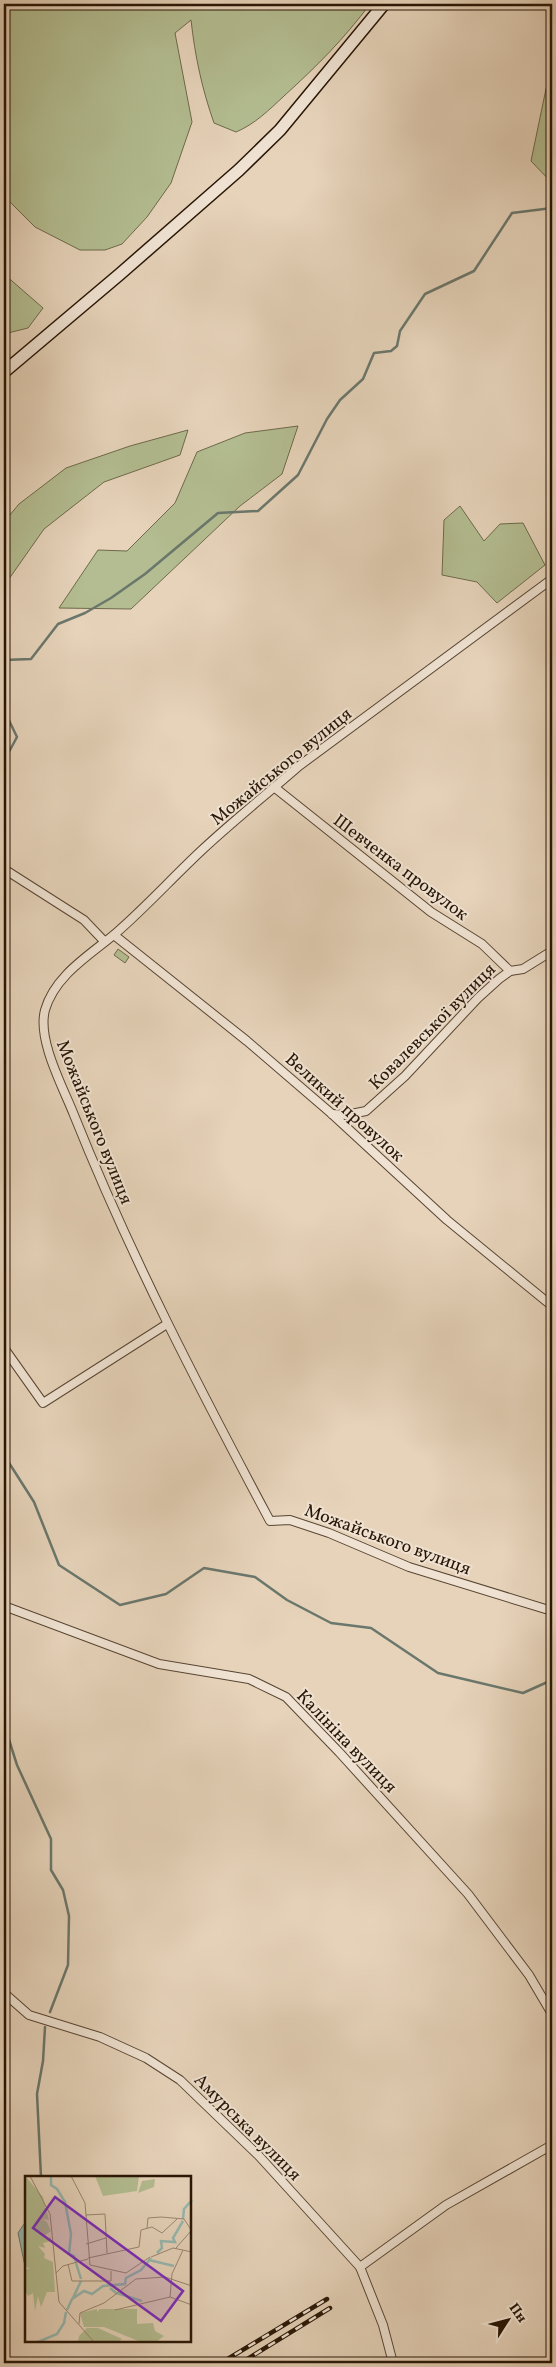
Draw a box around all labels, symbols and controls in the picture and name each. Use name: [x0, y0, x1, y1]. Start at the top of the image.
street label: Можайського вулиця: [206, 702, 358, 832]
street label: Шевченка провулок: [327, 809, 473, 928]
street label: Ковалевської вулиця: [364, 958, 502, 1096]
street label: Можайського вулиця: [49, 1037, 138, 1209]
street label: Великий провулок: [279, 1048, 409, 1169]
street label: Можайського вулиця: [301, 1499, 474, 1582]
street label: Калініна вулиця: [290, 1685, 402, 1799]
street label: Амурська вулиця: [188, 2069, 306, 2187]
inset map: [25, 2176, 191, 2342]
north arrow: [484, 2294, 534, 2344]
text: Пн: [504, 2300, 531, 2327]

